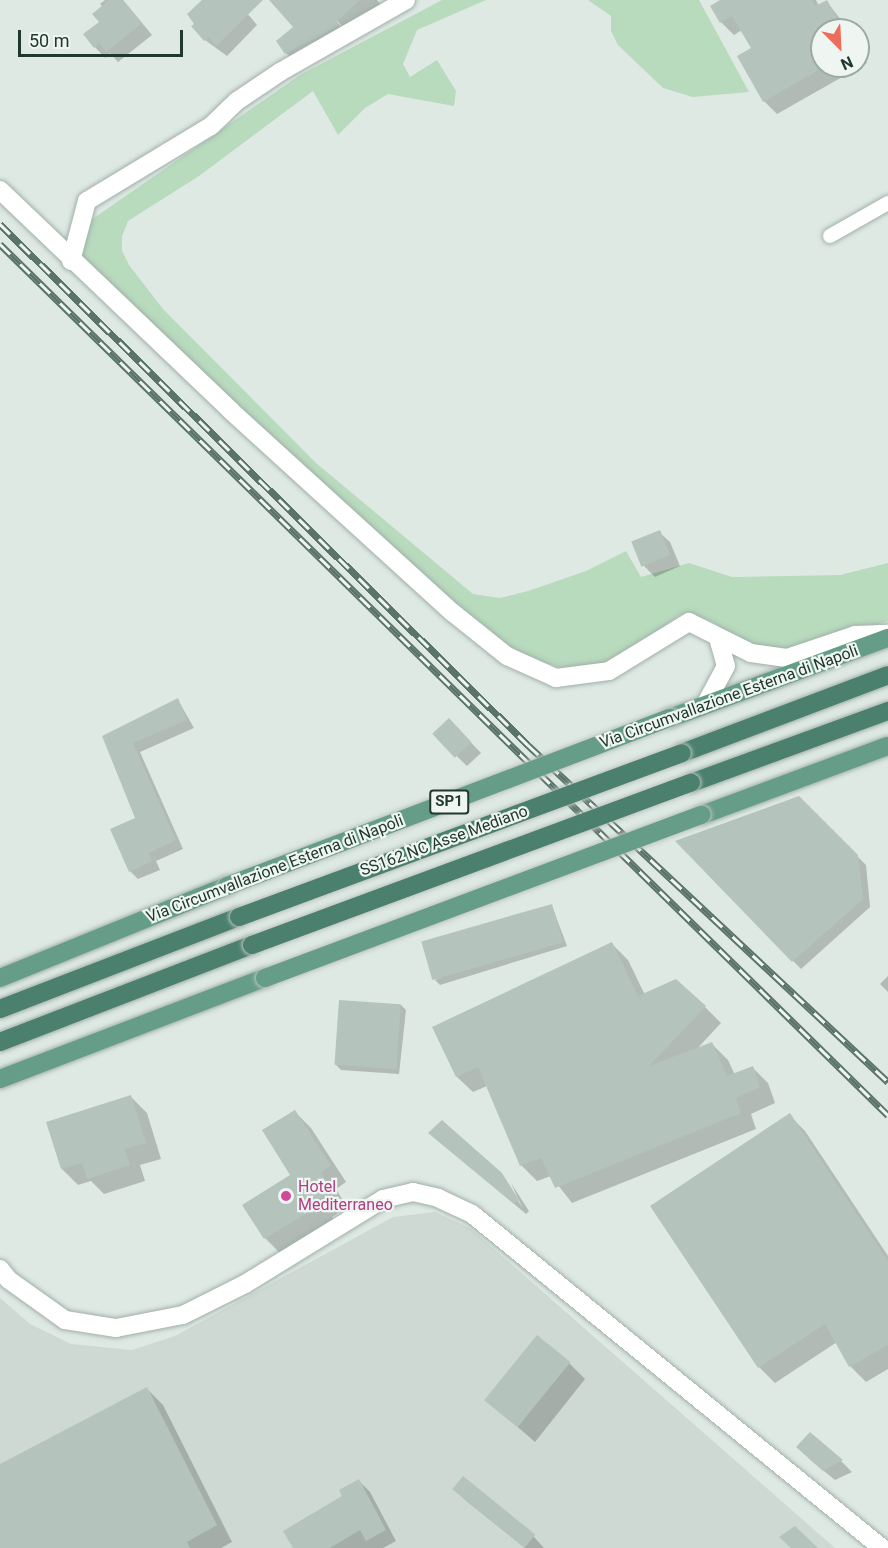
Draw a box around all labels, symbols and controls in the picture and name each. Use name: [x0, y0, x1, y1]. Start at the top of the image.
scale bar: [21, 18, 186, 56]
north arrow: [810, 18, 870, 78]
text: 50 m: [29, 30, 69, 51]
text: N: [838, 52, 856, 74]
street label: Via Circumvallazione Esterna di Napoli: [597, 641, 861, 753]
road number: SP1: [428, 790, 470, 814]
street label: SS162 NC Asse Mediano: [357, 802, 531, 880]
street label: Via Circumvallazione Esterna di Napoli: [144, 811, 406, 927]
place label: Hotel Mediterraneo: [298, 1177, 393, 1215]
marker: Hotel Mediterraneo: [279, 1189, 293, 1203]

